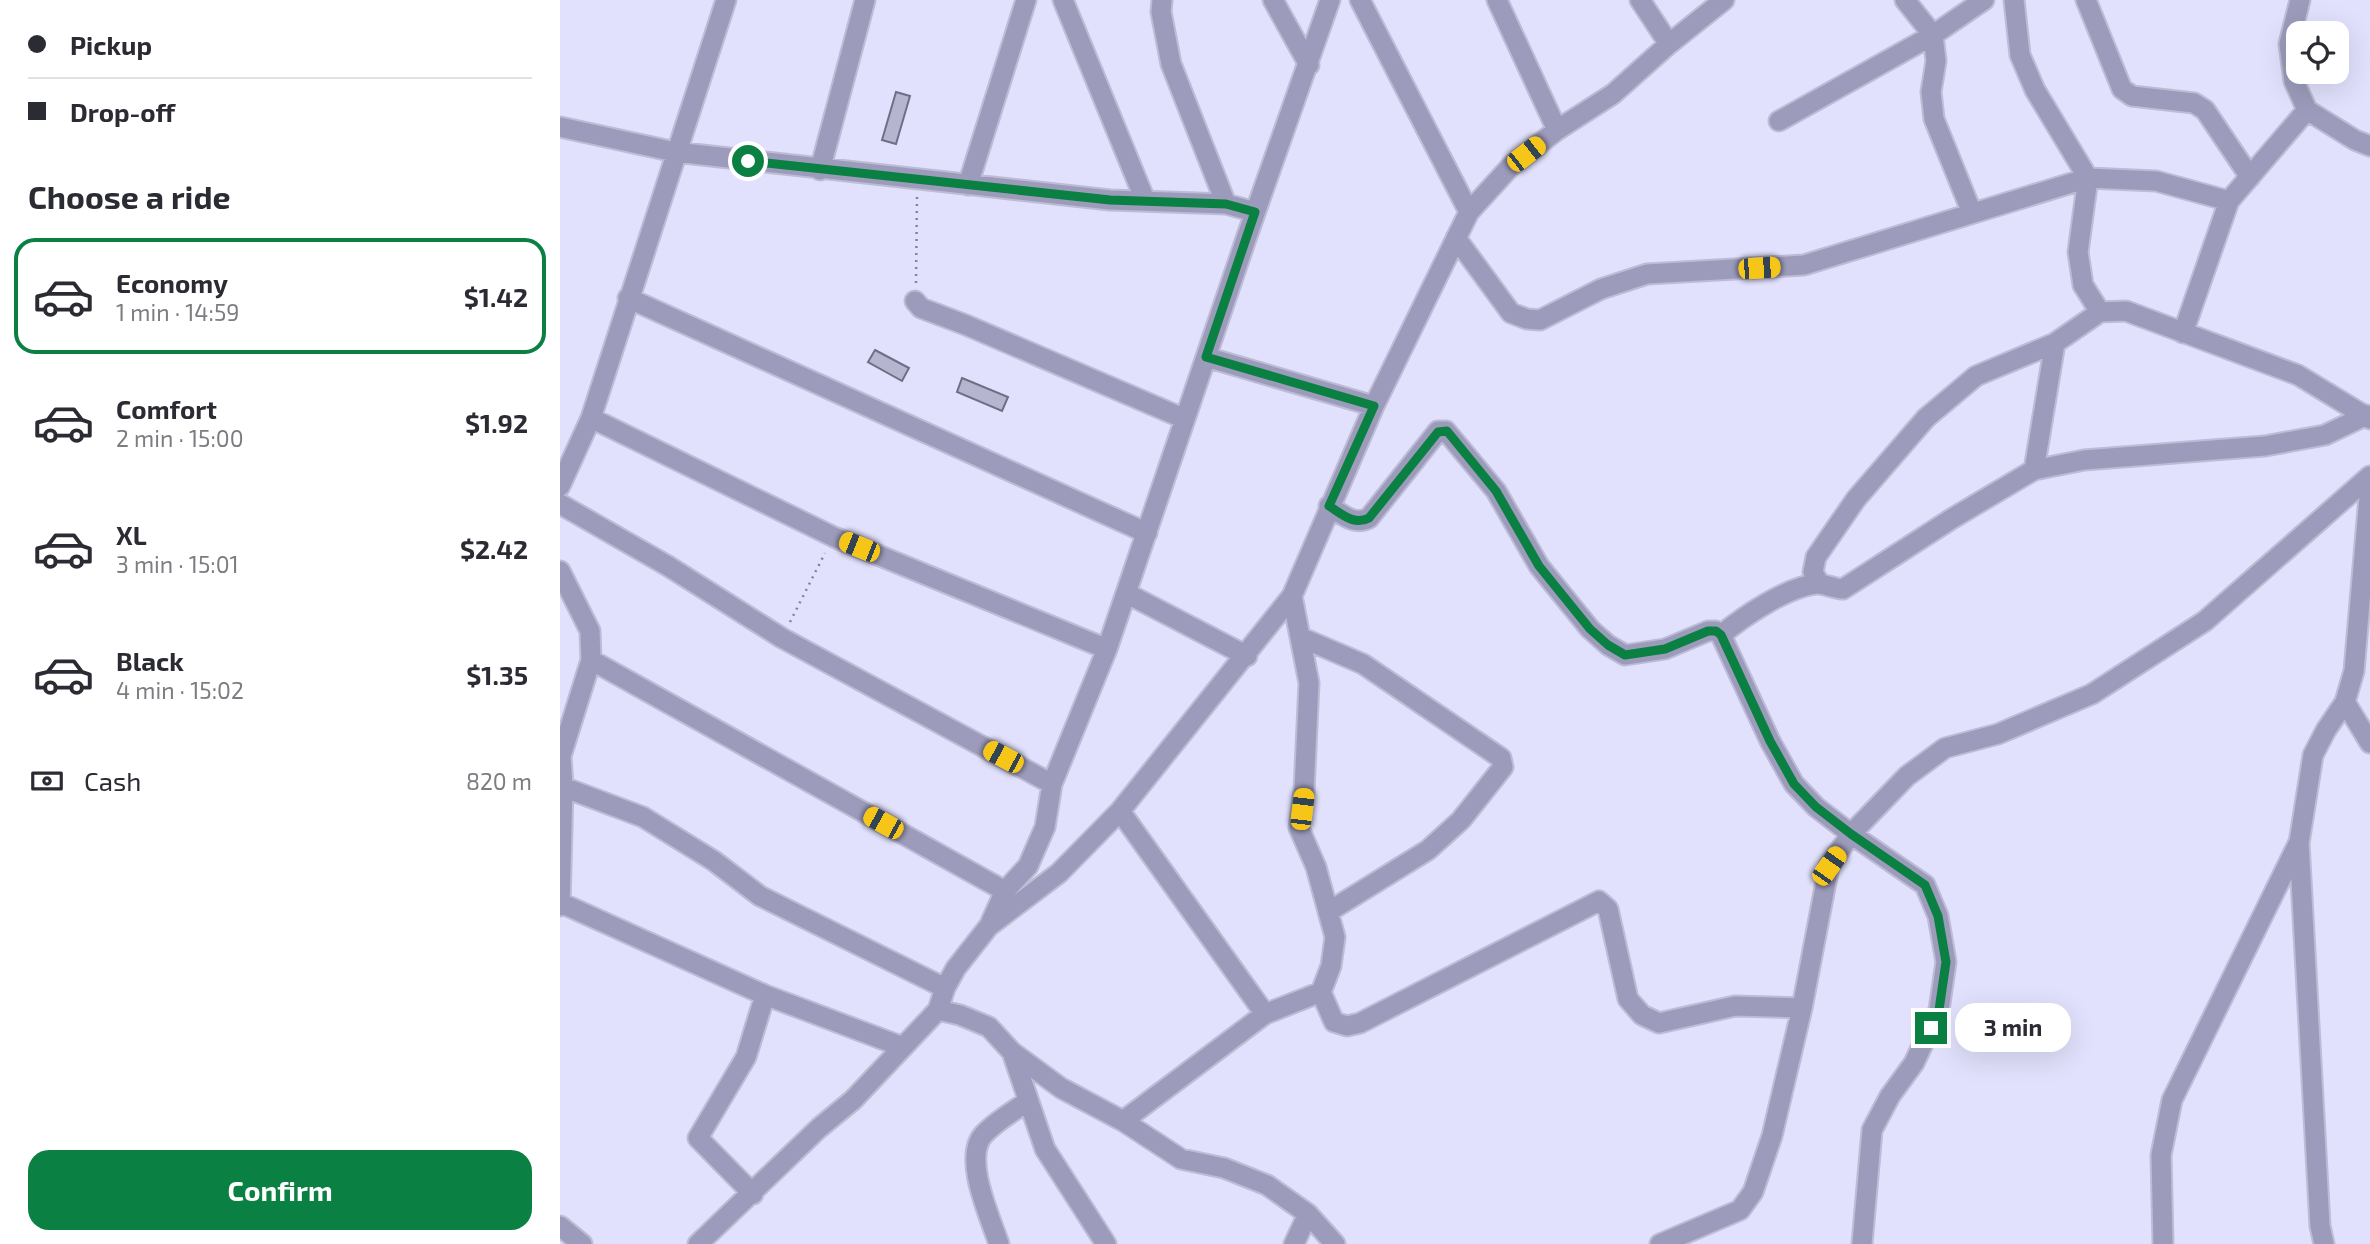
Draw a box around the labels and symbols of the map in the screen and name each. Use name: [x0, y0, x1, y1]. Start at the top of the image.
car: [1503, 133, 1550, 175]
route start: [732, 145, 764, 177]
car: [1738, 256, 1781, 280]
car: [836, 529, 883, 565]
car: [980, 738, 1027, 776]
car: [1290, 787, 1315, 831]
car: [860, 804, 907, 842]
car: [1809, 843, 1850, 889]
callout: 3 min: [1956, 1004, 2071, 1052]
route end: [1915, 1012, 1947, 1044]

